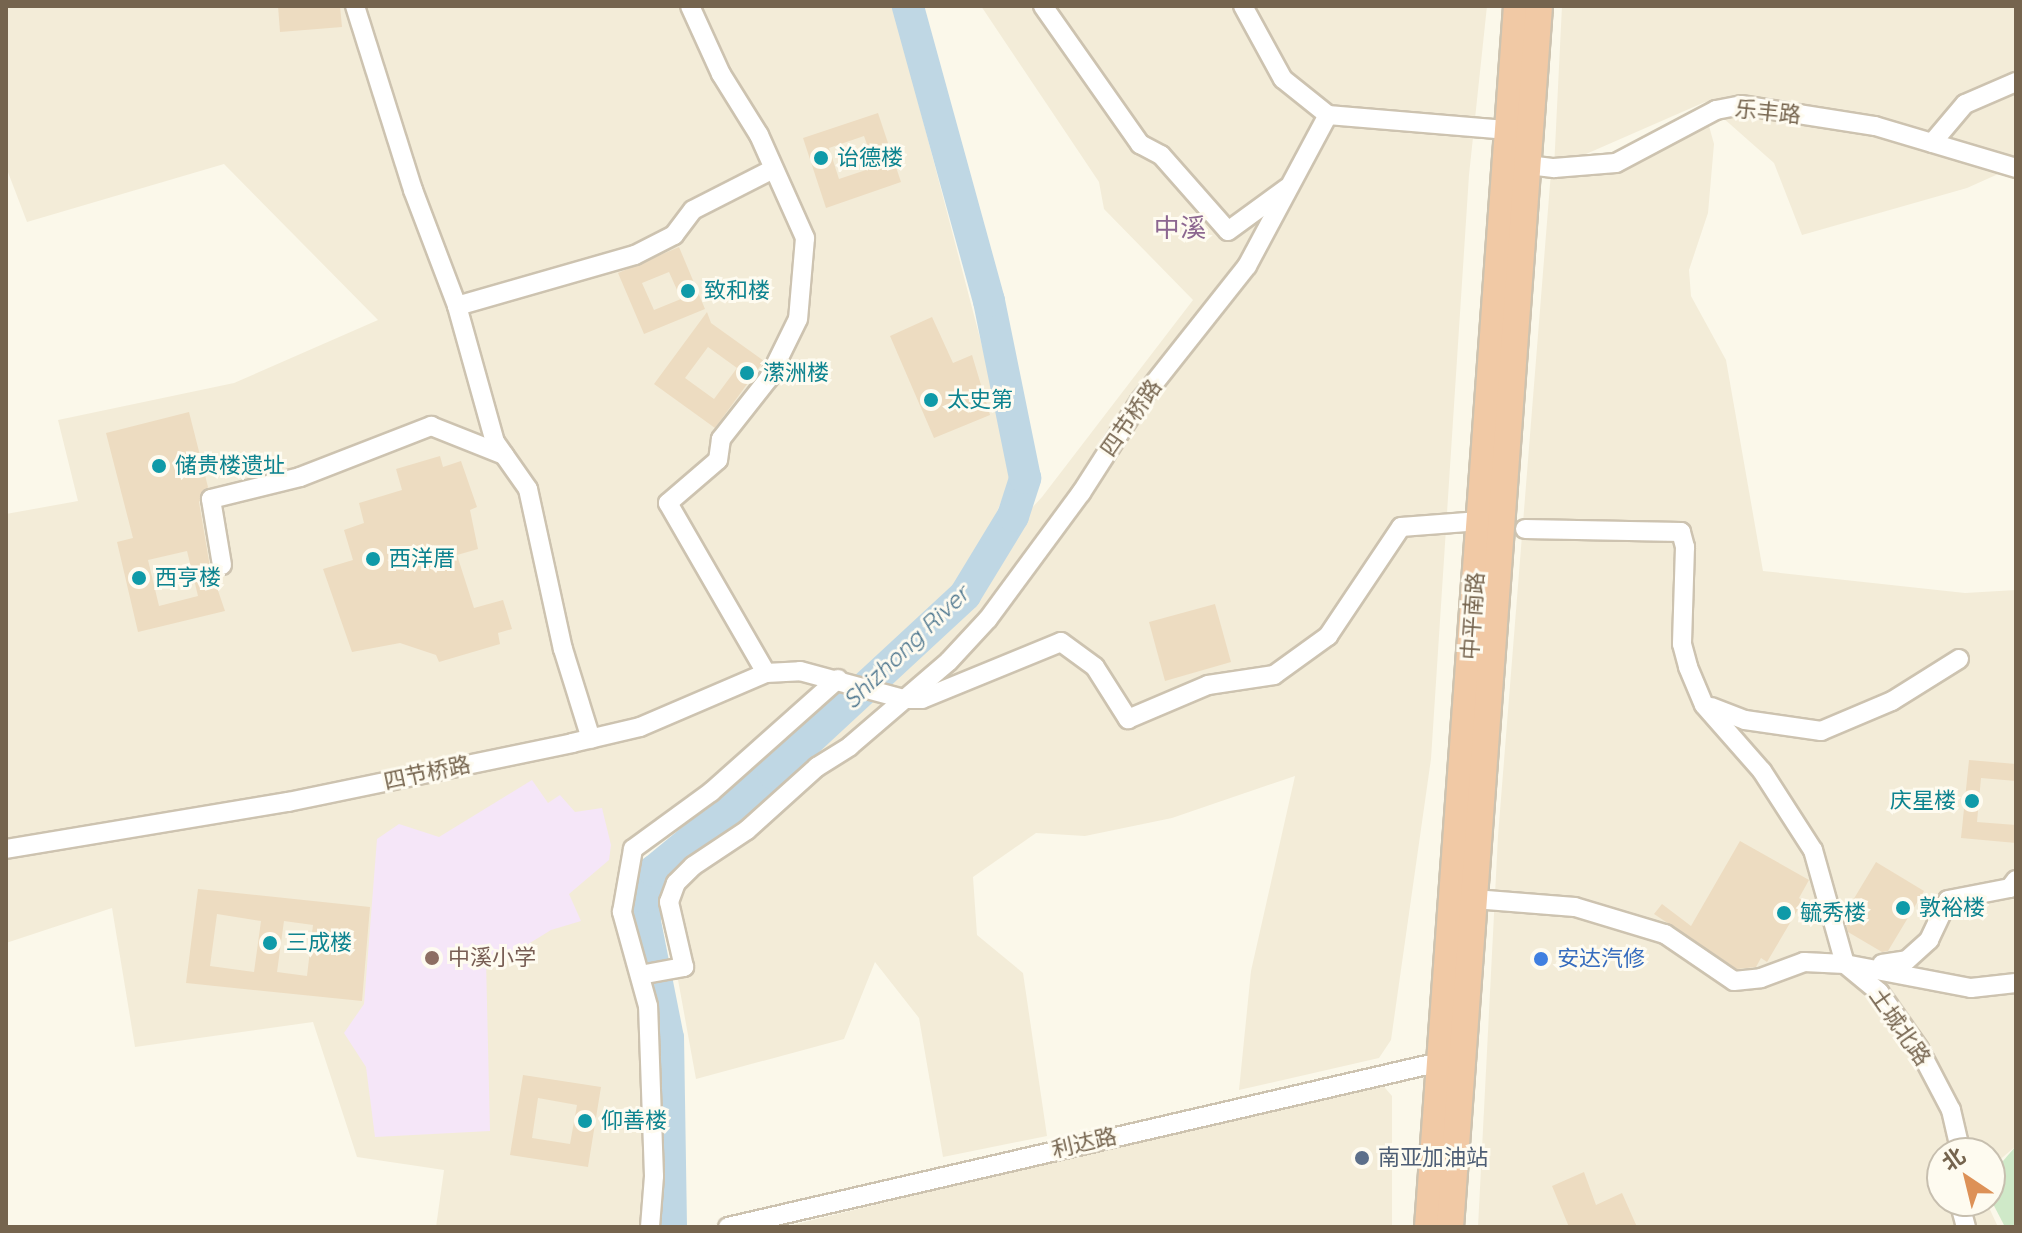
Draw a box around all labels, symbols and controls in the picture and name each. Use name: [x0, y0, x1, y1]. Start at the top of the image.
street label: 乐丰路: [1734, 95, 1802, 129]
place label: 诒德楼: [837, 145, 903, 171]
marker: 诒德楼: [812, 149, 830, 167]
district label: 中溪: [1154, 212, 1206, 244]
place label: 致和楼: [704, 278, 770, 304]
marker: 致和楼: [679, 282, 697, 300]
place label: 潆洲楼: [763, 360, 829, 386]
marker: 潆洲楼: [738, 364, 756, 382]
street label: 四节桥路: [1095, 374, 1167, 462]
place label: 太史第: [947, 387, 1013, 413]
marker: 太史第: [922, 391, 940, 409]
place label: 储贵楼遗址: [175, 453, 285, 479]
marker: 储贵楼遗址: [150, 457, 168, 475]
place label: 西洋厝: [389, 546, 455, 572]
marker: 西洋厝: [364, 550, 382, 568]
place label: 西亨楼: [155, 565, 221, 591]
marker: 西亨楼: [130, 569, 148, 587]
street label: 中平南路: [1457, 571, 1489, 661]
water label: Shizhong River: [837, 580, 975, 714]
street label: 四节桥路: [381, 751, 473, 795]
place label: 庆星楼: [1890, 788, 1956, 814]
marker: 庆星楼: [1963, 792, 1981, 810]
place label: 敦裕楼: [1919, 895, 1985, 921]
marker: 敦裕楼: [1894, 899, 1912, 917]
place label: 毓秀楼: [1800, 900, 1866, 926]
marker: 毓秀楼: [1775, 904, 1793, 922]
place label: 三成楼: [286, 930, 352, 956]
marker: 三成楼: [261, 934, 279, 952]
place label: 中溪小学: [448, 945, 536, 971]
place label: 安达汽修: [1557, 946, 1645, 972]
marker: 中溪小学: [423, 949, 441, 967]
marker: 安达汽修: [1532, 950, 1550, 968]
street label: 土城北路: [1864, 983, 1936, 1071]
place label: 仰善楼: [601, 1108, 667, 1134]
marker: 仰善楼: [576, 1112, 594, 1130]
street label: 利达路: [1049, 1123, 1119, 1163]
north arrow: [1926, 1137, 2006, 1217]
text: 北: [1936, 1141, 1970, 1177]
place label: 南亚加油站: [1378, 1145, 1488, 1171]
marker: 南亚加油站: [1353, 1149, 1371, 1167]

